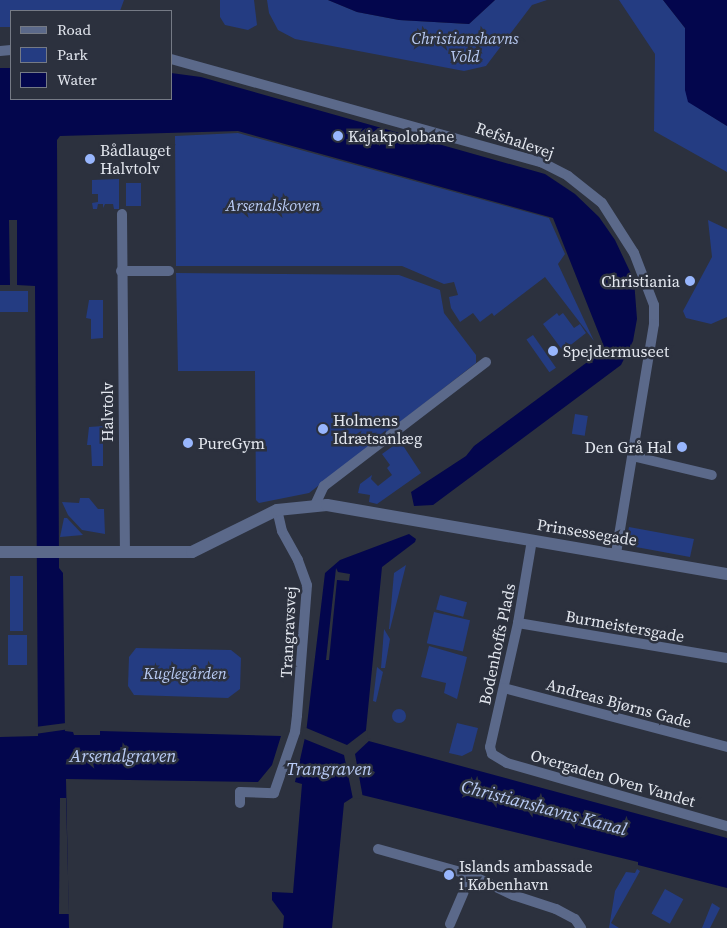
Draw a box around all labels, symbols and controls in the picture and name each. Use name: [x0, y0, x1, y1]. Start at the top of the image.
legend: [10, 10, 172, 100]
text: Road: [57, 19, 91, 40]
park label: Christianshavns Vold: [411, 28, 519, 66]
text: Park: [57, 44, 88, 65]
text: Water: [57, 69, 97, 90]
street label: Refshalevej: [473, 118, 557, 162]
place label: Kajakpolobane: [348, 126, 454, 146]
marker: Kajakpolobane: [332, 130, 344, 142]
place label: Bådlauget Halvtolv: [100, 140, 171, 178]
marker: Bådlauget Halvtolv: [84, 153, 96, 165]
park label: Arsenalskoven: [226, 195, 320, 215]
place label: Christiania: [601, 271, 680, 291]
marker: Christiania: [684, 275, 696, 287]
place label: Spejdermuseet: [563, 341, 669, 361]
marker: Spejdermuseet: [547, 345, 559, 357]
street label: Halvtolv: [97, 382, 117, 442]
place label: Holmens Idrætsanlæg: [333, 410, 422, 448]
marker: Holmens Idrætsanlæg: [317, 423, 329, 435]
place label: PureGym: [198, 433, 265, 453]
marker: PureGym: [182, 437, 194, 449]
place label: Den Grå Hal: [584, 437, 672, 457]
marker: Den Grå Hal: [676, 441, 688, 453]
street label: Prinsessegade: [536, 515, 638, 549]
street label: Bodenhoffs Plads: [475, 582, 519, 706]
street label: Trangravsvej: [276, 586, 300, 678]
street label: Burmeistersgade: [564, 606, 686, 646]
park label: Kuglegården: [143, 663, 227, 683]
street label: Andreas Bjørns Gade: [544, 674, 694, 732]
water label: Arsenalgraven: [70, 745, 176, 767]
street label: Overgaden Oven Vandet: [528, 745, 698, 811]
water label: Trangraven: [286, 758, 372, 780]
water label: Christianshavns Kanal: [459, 776, 629, 840]
place label: Islands ambassade i København: [459, 856, 593, 894]
marker: Islands ambassade i København: [443, 869, 455, 881]

